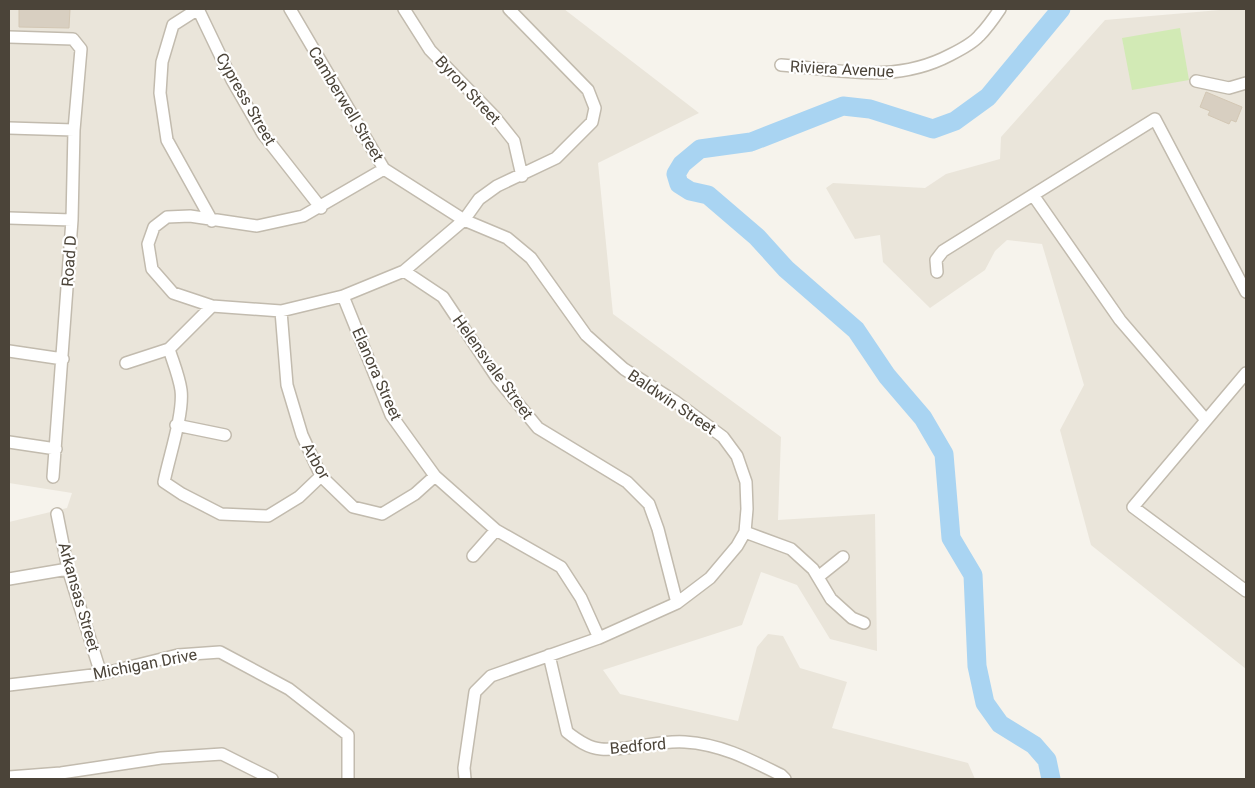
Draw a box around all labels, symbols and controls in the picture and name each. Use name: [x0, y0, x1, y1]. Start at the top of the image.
street label: Camberwell Street: [304, 43, 388, 165]
street label: Cypress Street: [212, 49, 280, 149]
street label: Byron Street: [431, 52, 505, 128]
street label: Riviera Avenue: [790, 57, 894, 81]
street label: Road D: [58, 235, 80, 287]
street label: Helensvale Street: [449, 311, 537, 423]
street label: Elanora Street: [348, 325, 406, 423]
street label: Baldwin Street: [624, 365, 720, 439]
street label: Arbor: [298, 439, 334, 483]
street label: Arkansas Street: [54, 540, 104, 654]
street label: Michigan Drive: [91, 645, 199, 683]
street label: Bedford: [609, 734, 667, 758]

